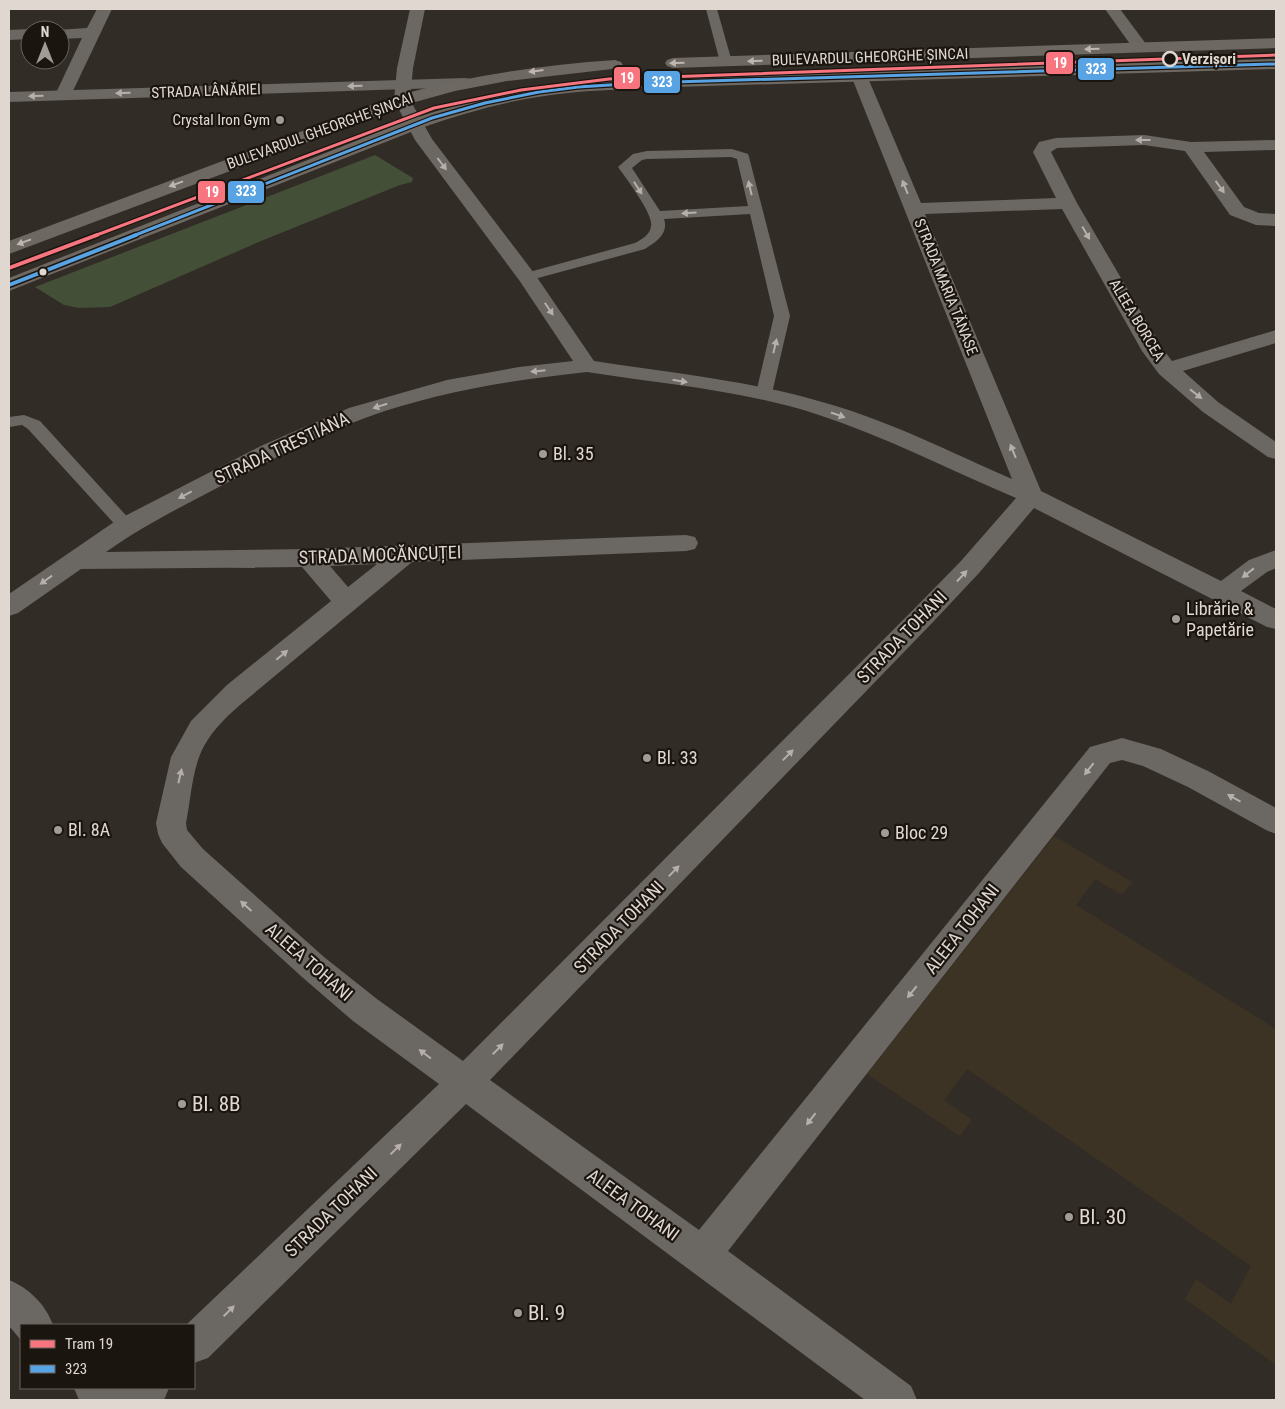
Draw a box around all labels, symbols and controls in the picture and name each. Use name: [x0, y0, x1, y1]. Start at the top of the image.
north arrow: [20, 20, 70, 70]
text: N: [41, 24, 49, 40]
street label: BULEVARDUL GHEORGHE ȘINCAI: [771, 45, 969, 69]
one-way arrow: [1084, 46, 1100, 54]
place label: Verzișori: [1182, 50, 1236, 68]
line badge: 19: [1045, 51, 1074, 75]
marker: Verzișori: [1162, 51, 1178, 67]
text: 19: [1053, 55, 1067, 71]
one-way arrow: [747, 57, 763, 65]
line badge: 323: [1077, 57, 1115, 81]
one-way arrow: [669, 60, 685, 68]
text: 323: [1085, 61, 1107, 77]
line badge: 19: [613, 66, 641, 90]
one-way arrow: [528, 67, 544, 75]
text: 19: [620, 70, 634, 86]
line badge: 323: [643, 70, 681, 94]
text: 323: [651, 74, 673, 90]
street label: STRADA LÂNĂRIEI: [151, 80, 261, 102]
one-way arrow: [347, 83, 363, 91]
one-way arrow: [114, 89, 130, 97]
street label: BULEVARDUL GHEORGHE ȘINCAI: [225, 89, 415, 173]
one-way arrow: [27, 92, 43, 100]
place label: Crystal Iron Gym: [172, 111, 270, 129]
marker: Crystal Iron Gym: [274, 114, 286, 126]
one-way arrow: [1135, 136, 1151, 144]
one-way arrow: [437, 157, 447, 171]
one-way arrow: [168, 180, 183, 188]
line badge: 19: [197, 180, 226, 204]
line badge: 323: [227, 180, 265, 204]
one-way arrow: [746, 180, 754, 195]
one-way arrow: [901, 180, 908, 195]
one-way arrow: [1214, 180, 1225, 193]
one-way arrow: [633, 182, 643, 195]
text: 323: [235, 183, 257, 199]
text: 19: [205, 184, 219, 200]
one-way arrow: [681, 210, 697, 218]
street label: STRADA MARIA TĂNASE: [910, 216, 982, 358]
one-way arrow: [1081, 226, 1090, 239]
one-way arrow: [16, 238, 31, 246]
unlabelled marker: [38, 267, 48, 277]
street label: ALEEA BORCEA: [1105, 276, 1169, 365]
one-way arrow: [544, 303, 554, 316]
one-way arrow: [771, 338, 779, 353]
one-way arrow: [530, 367, 546, 375]
one-way arrow: [672, 377, 688, 385]
one-way arrow: [1189, 389, 1202, 400]
one-way arrow: [372, 402, 387, 410]
street label: STRADA TRESTIANA: [211, 407, 353, 488]
one-way arrow: [831, 412, 846, 419]
place label: Bl. 35: [553, 443, 594, 464]
one-way arrow: [1009, 443, 1017, 458]
marker: Bl. 35: [537, 448, 549, 460]
one-way arrow: [177, 491, 192, 499]
street label: STRADA MOCĂNCUȚEI: [298, 541, 462, 569]
one-way arrow: [1242, 568, 1255, 579]
one-way arrow: [956, 570, 968, 582]
one-way arrow: [40, 575, 53, 585]
street label: STRADA TOHANI: [852, 586, 951, 687]
place label: Librărie & Papetărie: [1186, 598, 1254, 640]
marker: Librărie & Papetărie: [1170, 613, 1182, 625]
one-way arrow: [276, 649, 289, 660]
place label: Bl. 33: [657, 747, 698, 768]
one-way arrow: [782, 749, 794, 761]
marker: Bl. 33: [641, 752, 653, 764]
one-way arrow: [1084, 762, 1095, 775]
one-way arrow: [176, 768, 184, 783]
one-way arrow: [1227, 794, 1240, 803]
place label: Bl. 8A: [68, 819, 111, 840]
place label: Bloc 29: [895, 822, 948, 843]
marker: Bl. 8A: [52, 824, 64, 836]
marker: Bloc 29: [879, 827, 891, 839]
one-way arrow: [668, 865, 680, 877]
street label: STRADA TOHANI: [569, 876, 668, 977]
street label: ALEEA TOHANI: [920, 880, 1003, 978]
one-way arrow: [239, 901, 252, 912]
street label: ALEEA TOHANI: [262, 918, 357, 1005]
one-way arrow: [906, 985, 917, 998]
one-way arrow: [492, 1043, 504, 1055]
one-way arrow: [419, 1049, 432, 1060]
place label: Bl. 8B: [192, 1092, 240, 1116]
marker: Bl. 8B: [176, 1098, 188, 1110]
one-way arrow: [805, 1112, 816, 1125]
one-way arrow: [390, 1143, 402, 1155]
street label: STRADA TOHANI: [280, 1162, 381, 1261]
street label: ALEEA TOHANI: [583, 1164, 683, 1245]
place label: Bl. 30: [1079, 1205, 1126, 1229]
marker: Bl. 30: [1063, 1211, 1075, 1223]
place label: Bl. 9: [528, 1301, 565, 1325]
one-way arrow: [223, 1305, 235, 1317]
marker: Bl. 9: [512, 1307, 524, 1319]
legend: [20, 1324, 195, 1389]
text: Tram 19: [65, 1335, 113, 1353]
text: 323: [65, 1360, 87, 1378]

